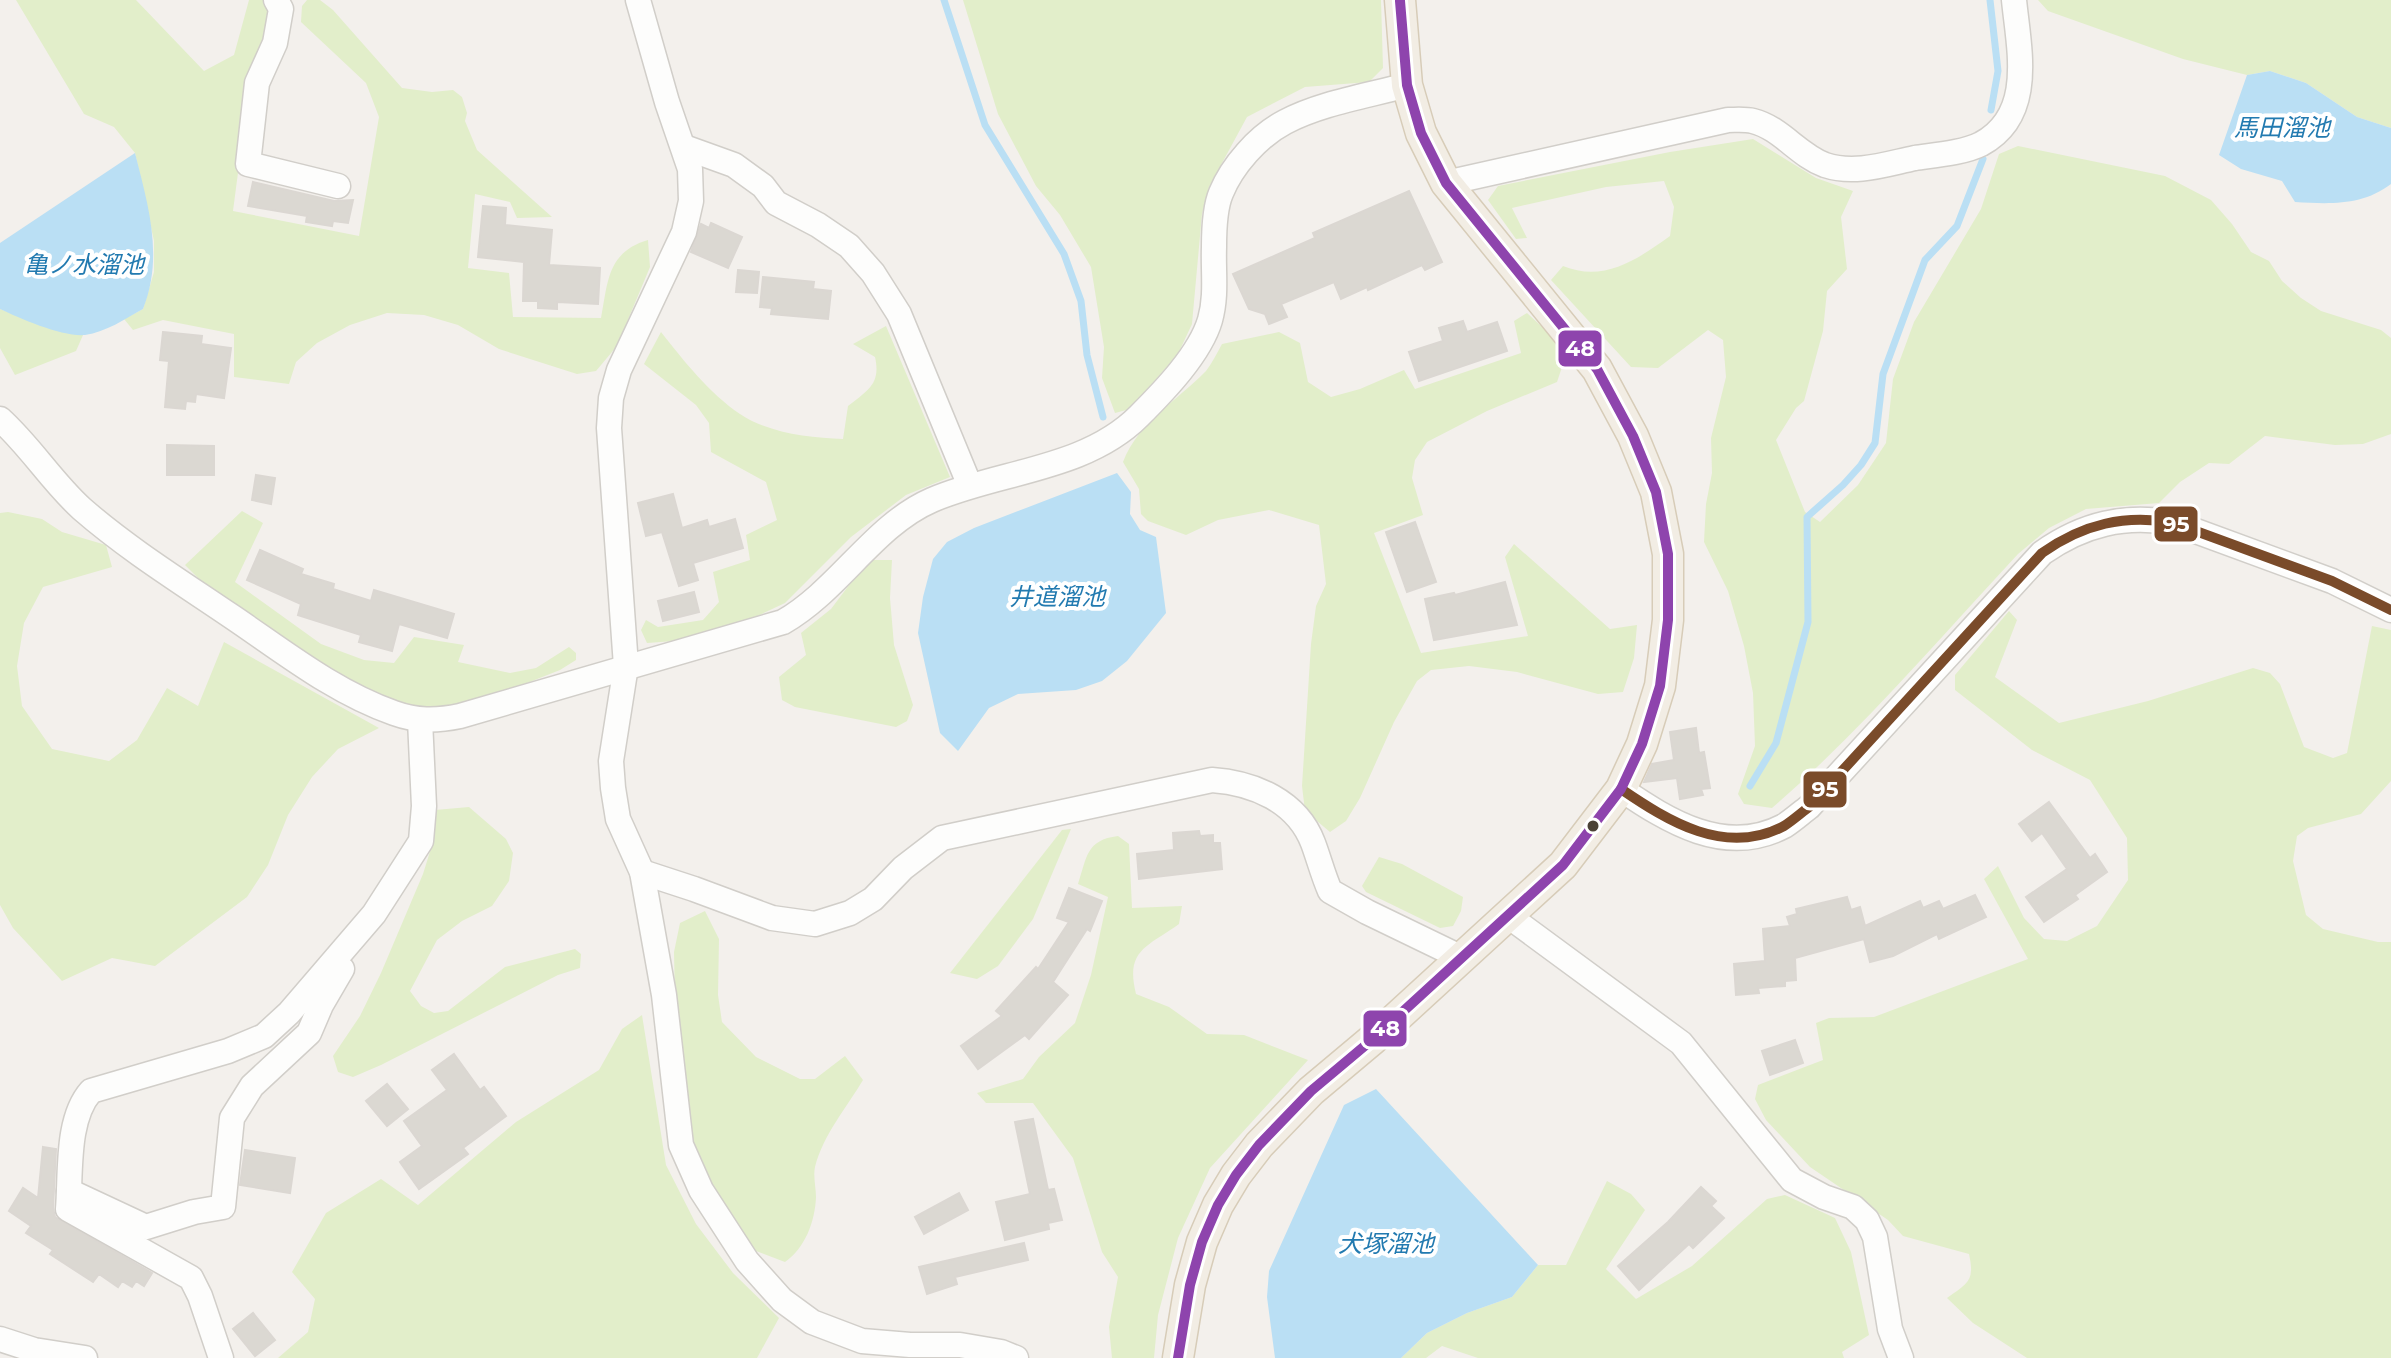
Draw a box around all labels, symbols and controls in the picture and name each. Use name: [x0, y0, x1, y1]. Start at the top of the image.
water label: 馬田溜池: [2234, 113, 2332, 142]
water label: 亀ノ水溜池: [24, 250, 146, 279]
line badge: 48: [1557, 329, 1603, 368]
text: 48: [1565, 335, 1595, 362]
line badge: 95: [2153, 505, 2199, 543]
text: 95: [2162, 511, 2190, 538]
water label: 井道溜池: [1009, 582, 1107, 611]
line badge: 95: [1802, 770, 1848, 809]
text: 95: [1811, 776, 1839, 803]
unlabelled marker: [1585, 818, 1601, 834]
line badge: 48: [1362, 1009, 1408, 1048]
text: 48: [1370, 1015, 1400, 1042]
water label: 犬塚溜池: [1338, 1229, 1436, 1258]

